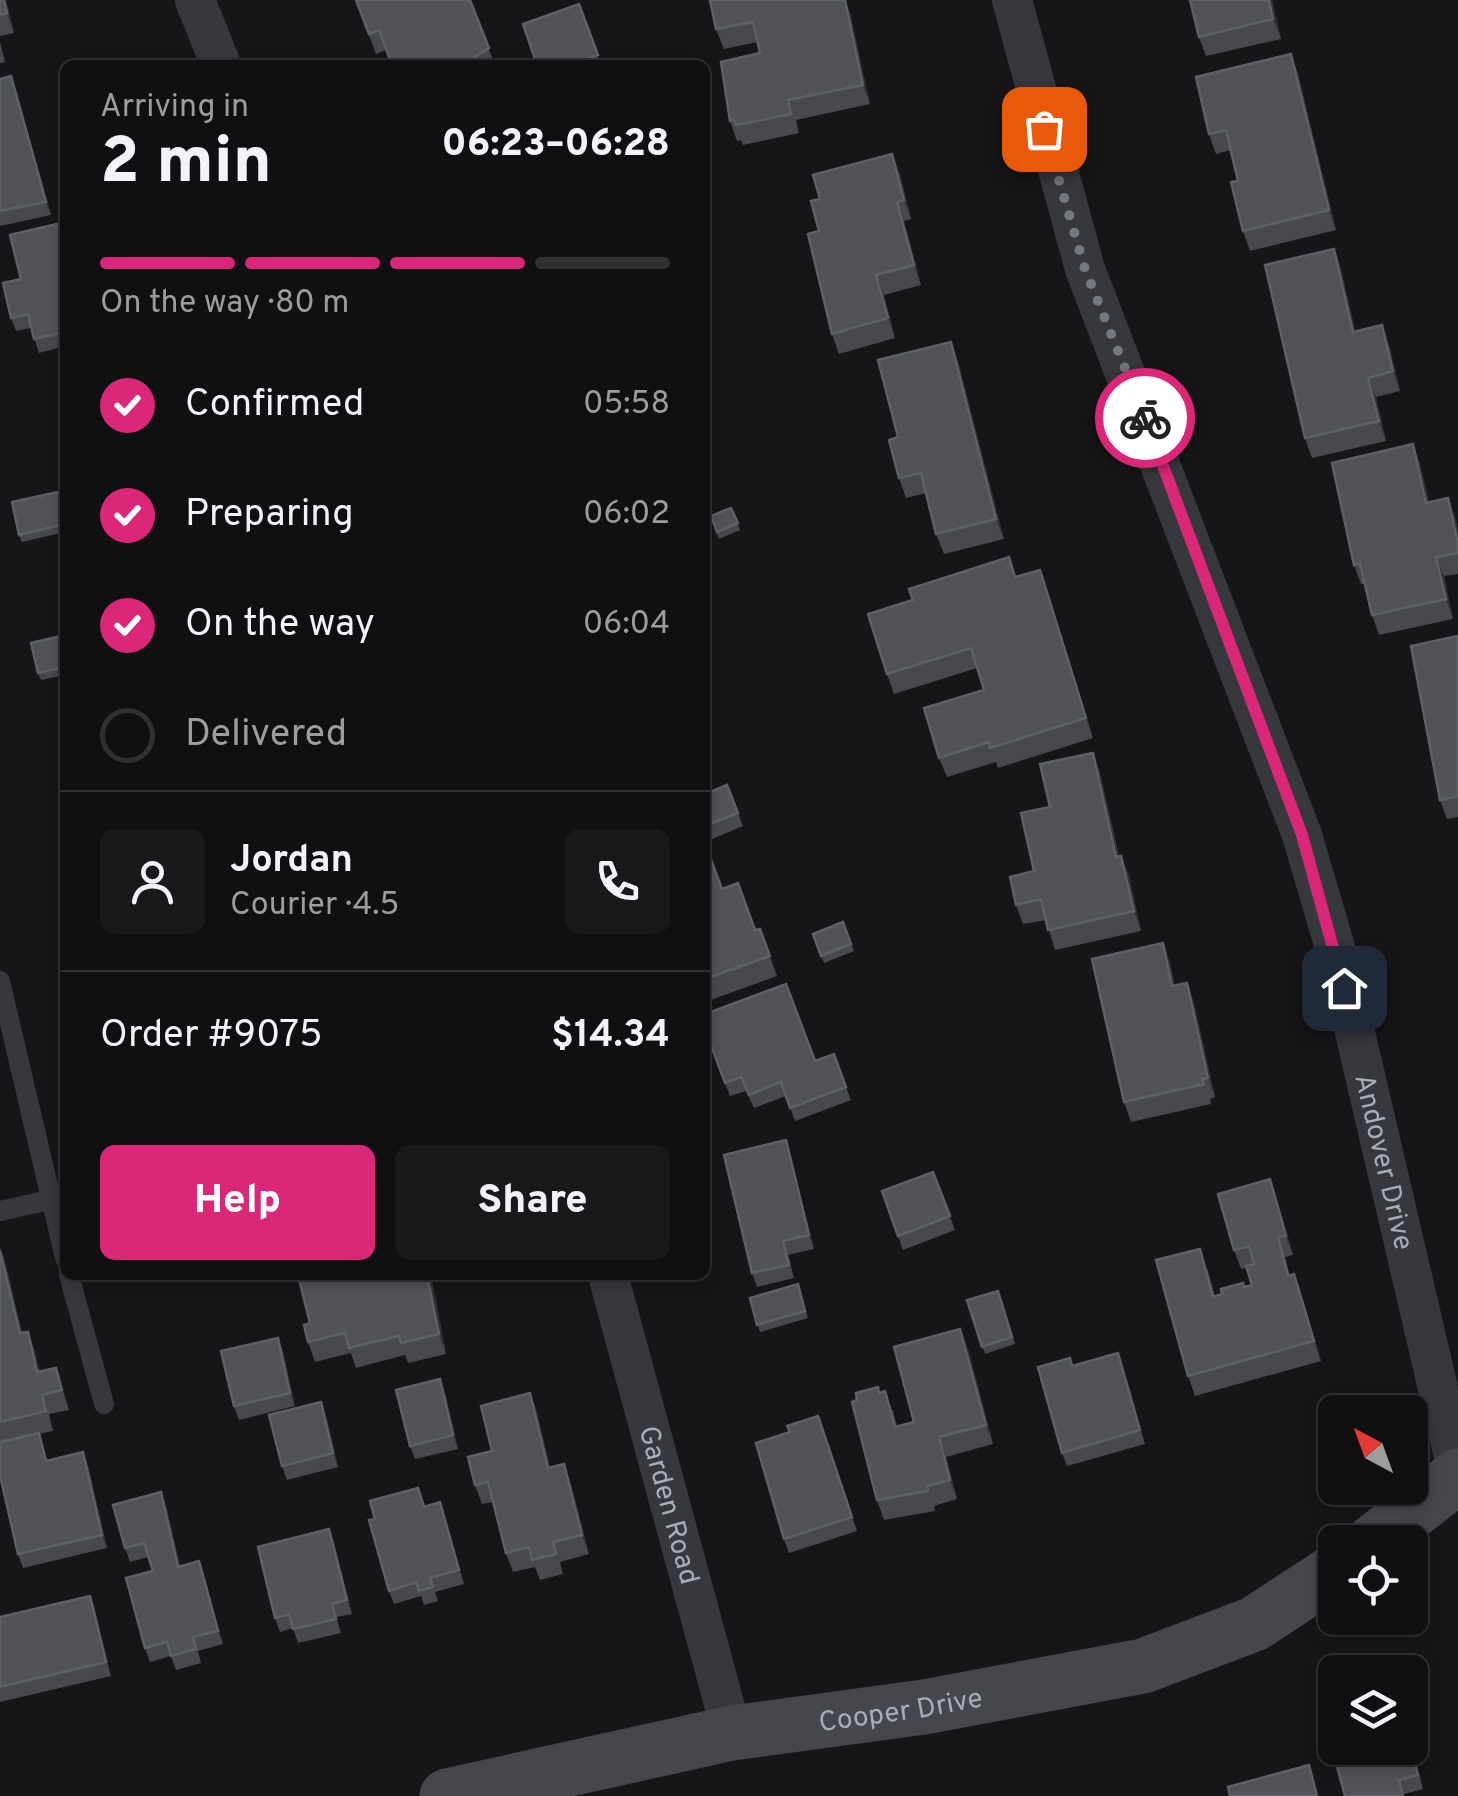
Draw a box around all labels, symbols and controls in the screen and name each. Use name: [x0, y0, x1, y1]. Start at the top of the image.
pin: [1002, 87, 1087, 172]
text: Arriving in: [100, 88, 249, 128]
icon: bag: [1017, 102, 1072, 157]
text: 06:23–06:28: [442, 121, 670, 170]
text: 2 min: [100, 124, 272, 206]
text: On the way · 80 m: [100, 284, 349, 324]
courier: [1095, 368, 1195, 468]
icon: check: [100, 378, 155, 433]
text: Confirmed: [185, 381, 364, 430]
text: 05:58: [583, 385, 670, 425]
icon: bike: [1118, 391, 1173, 446]
icon: check: [100, 488, 155, 543]
text: Preparing: [185, 491, 354, 540]
text: 06:02: [583, 495, 670, 535]
icon: check: [100, 598, 155, 653]
text: On the way: [185, 601, 375, 650]
text: 06:04: [583, 605, 670, 645]
text: Delivered: [185, 711, 347, 760]
button: person: [100, 829, 205, 934]
button: phone: [565, 829, 670, 934]
text: Jordan: [230, 837, 353, 886]
text: Courier · 4.5: [230, 886, 399, 926]
pin: [1302, 946, 1387, 1031]
icon: home: [1317, 961, 1372, 1016]
text: Order #9075: [100, 1012, 323, 1061]
text: $14.34: [551, 1012, 670, 1061]
street label: Andover Drive: [1344, 1071, 1420, 1254]
button: Help: [100, 1145, 375, 1260]
button: Share: [395, 1145, 670, 1260]
north arrow: [1318, 1395, 1428, 1505]
map controls: [1318, 1395, 1428, 1765]
street label: Garden Road: [629, 1422, 706, 1589]
button: locate: [1318, 1525, 1428, 1635]
button: layers: [1318, 1655, 1428, 1765]
street label: Cooper Drive: [817, 1681, 986, 1742]

